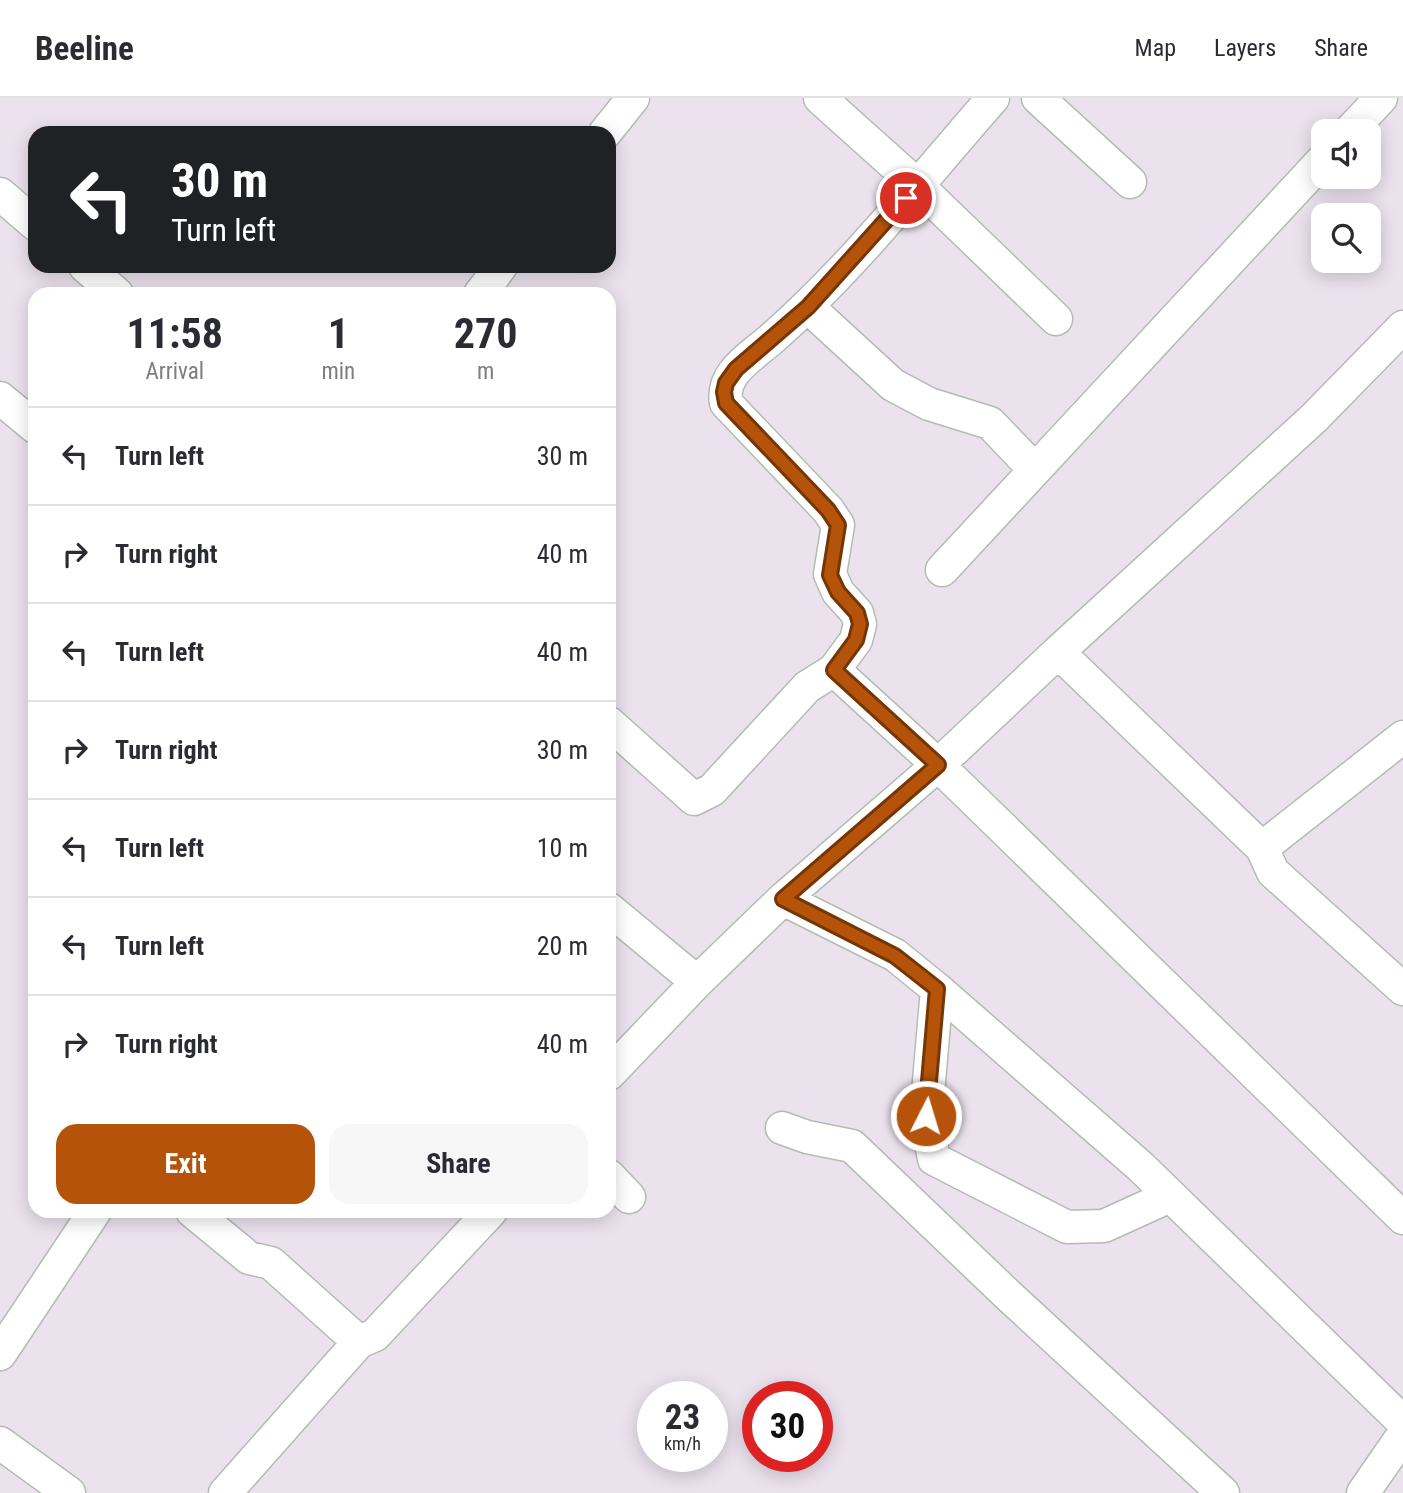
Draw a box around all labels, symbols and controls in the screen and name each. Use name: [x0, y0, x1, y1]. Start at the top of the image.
text: Beeline: [35, 29, 134, 68]
text: Map: [1135, 34, 1176, 62]
text: Layers: [1214, 34, 1276, 62]
text: Share: [1314, 34, 1368, 62]
map controls: [1311, 119, 1381, 273]
button: sound: [1311, 119, 1381, 189]
text: 30 m: [171, 152, 268, 209]
icon: left: [56, 154, 147, 245]
pin: [876, 168, 936, 228]
icon: arrive: [887, 179, 925, 217]
button: search: [1311, 203, 1381, 273]
text: Turn left: [171, 211, 276, 249]
text: 11:58: [127, 309, 223, 358]
text: 1: [328, 309, 349, 358]
text: 270: [454, 309, 517, 358]
text: Arrival: [145, 358, 204, 385]
text: min: [321, 358, 355, 385]
text: m: [477, 358, 494, 385]
icon: left: [56, 437, 94, 475]
text: Turn left: [115, 441, 204, 471]
text: 30 m: [537, 441, 588, 471]
icon: right: [56, 535, 94, 573]
text: Turn right: [115, 539, 217, 569]
text: 40 m: [537, 539, 588, 569]
icon: left: [56, 633, 94, 671]
text: Turn left: [115, 637, 204, 667]
text: 40 m: [537, 637, 588, 667]
icon: right: [56, 731, 94, 769]
text: Turn right: [115, 735, 217, 765]
text: 30 m: [537, 735, 588, 765]
icon: left: [56, 829, 94, 867]
text: Turn left: [115, 833, 204, 863]
text: 10 m: [537, 833, 588, 863]
icon: left: [56, 927, 94, 965]
text: Turn left: [115, 931, 204, 961]
text: 20 m: [537, 931, 588, 961]
icon: right: [56, 1025, 94, 1063]
text: Turn right: [115, 1029, 217, 1059]
text: 40 m: [537, 1029, 588, 1059]
position arrow: [889, 1079, 963, 1153]
button: Exit: [56, 1124, 315, 1204]
button: Share: [329, 1124, 588, 1204]
speed limit sign: 30: [742, 1381, 833, 1472]
text: 23: [665, 1397, 700, 1438]
text: km/h: [664, 1433, 701, 1454]

